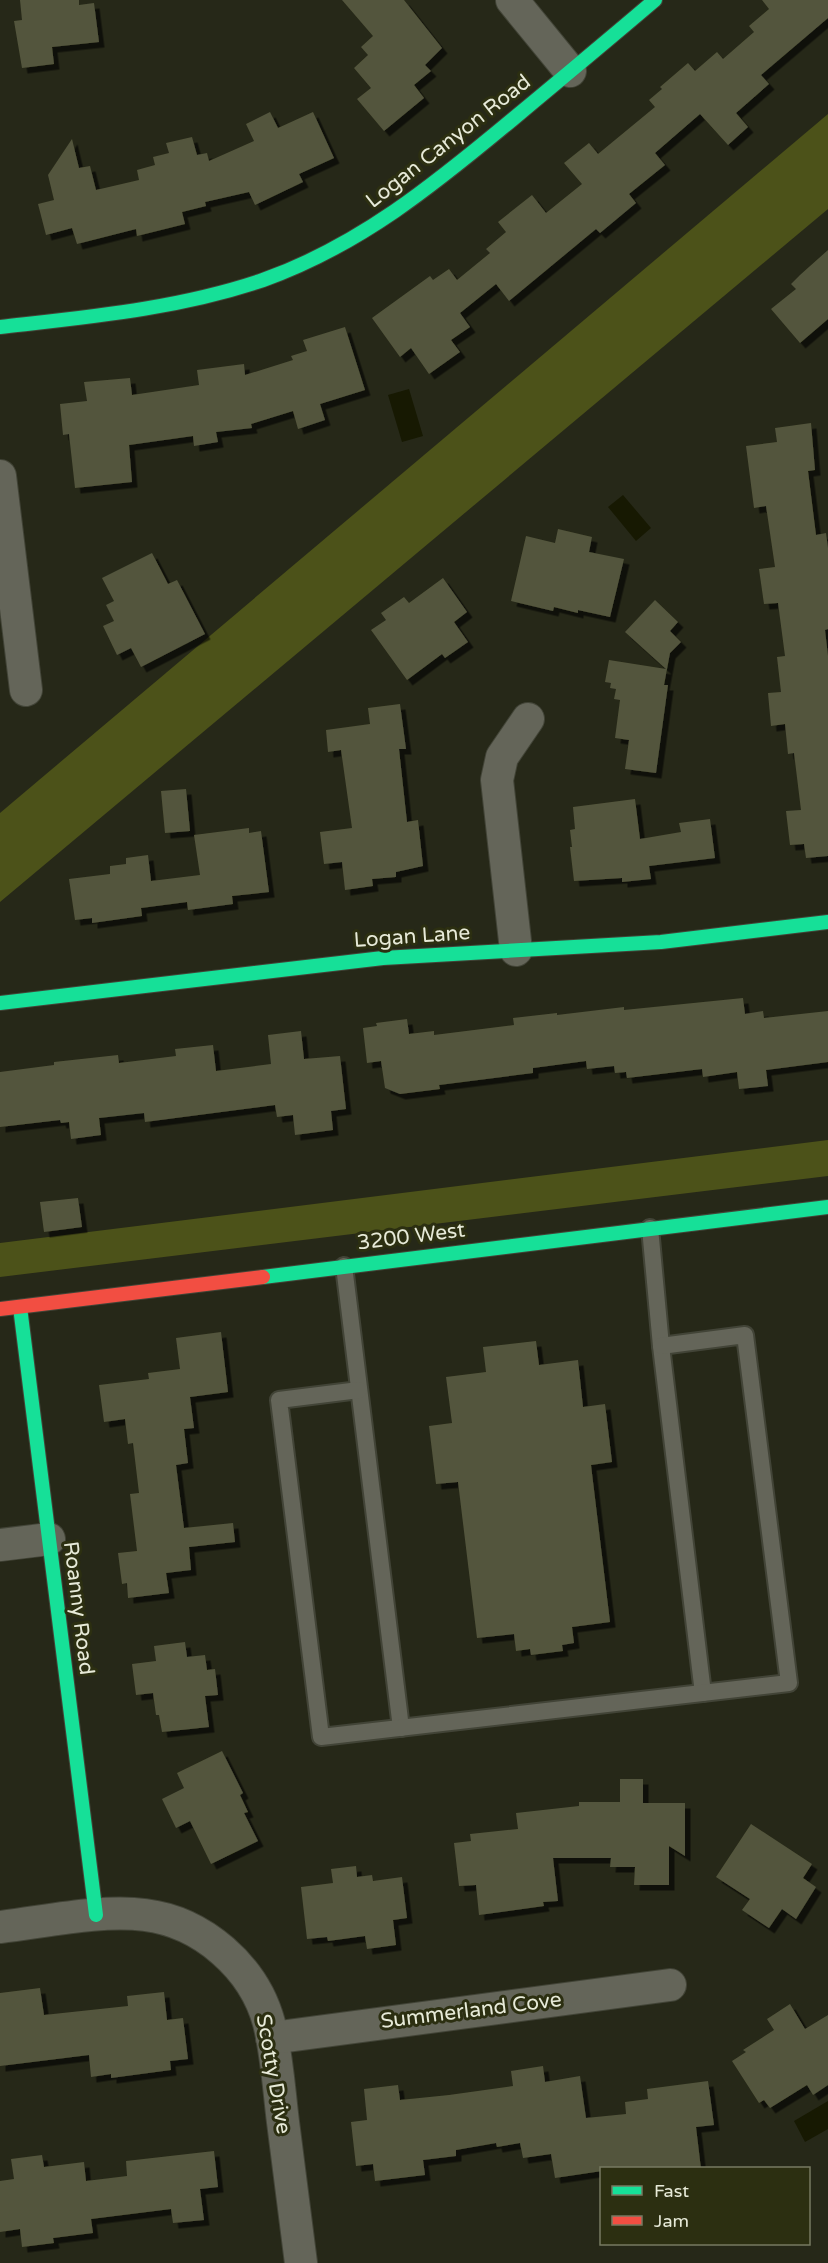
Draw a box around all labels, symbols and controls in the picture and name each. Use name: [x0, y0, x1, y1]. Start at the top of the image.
street label: Logan Canyon Road: [361, 69, 536, 213]
street label: Logan Lane: [353, 920, 471, 953]
street label: 3200 West: [356, 1217, 466, 1256]
street label: Roanny Road: [58, 1540, 99, 1676]
street label: Summerland Cove: [379, 1987, 563, 2034]
street label: Scotty Drive: [251, 2012, 296, 2136]
legend: [600, 2167, 810, 2245]
text: Fast: [654, 2180, 689, 2202]
text: Jam: [654, 2210, 689, 2232]

